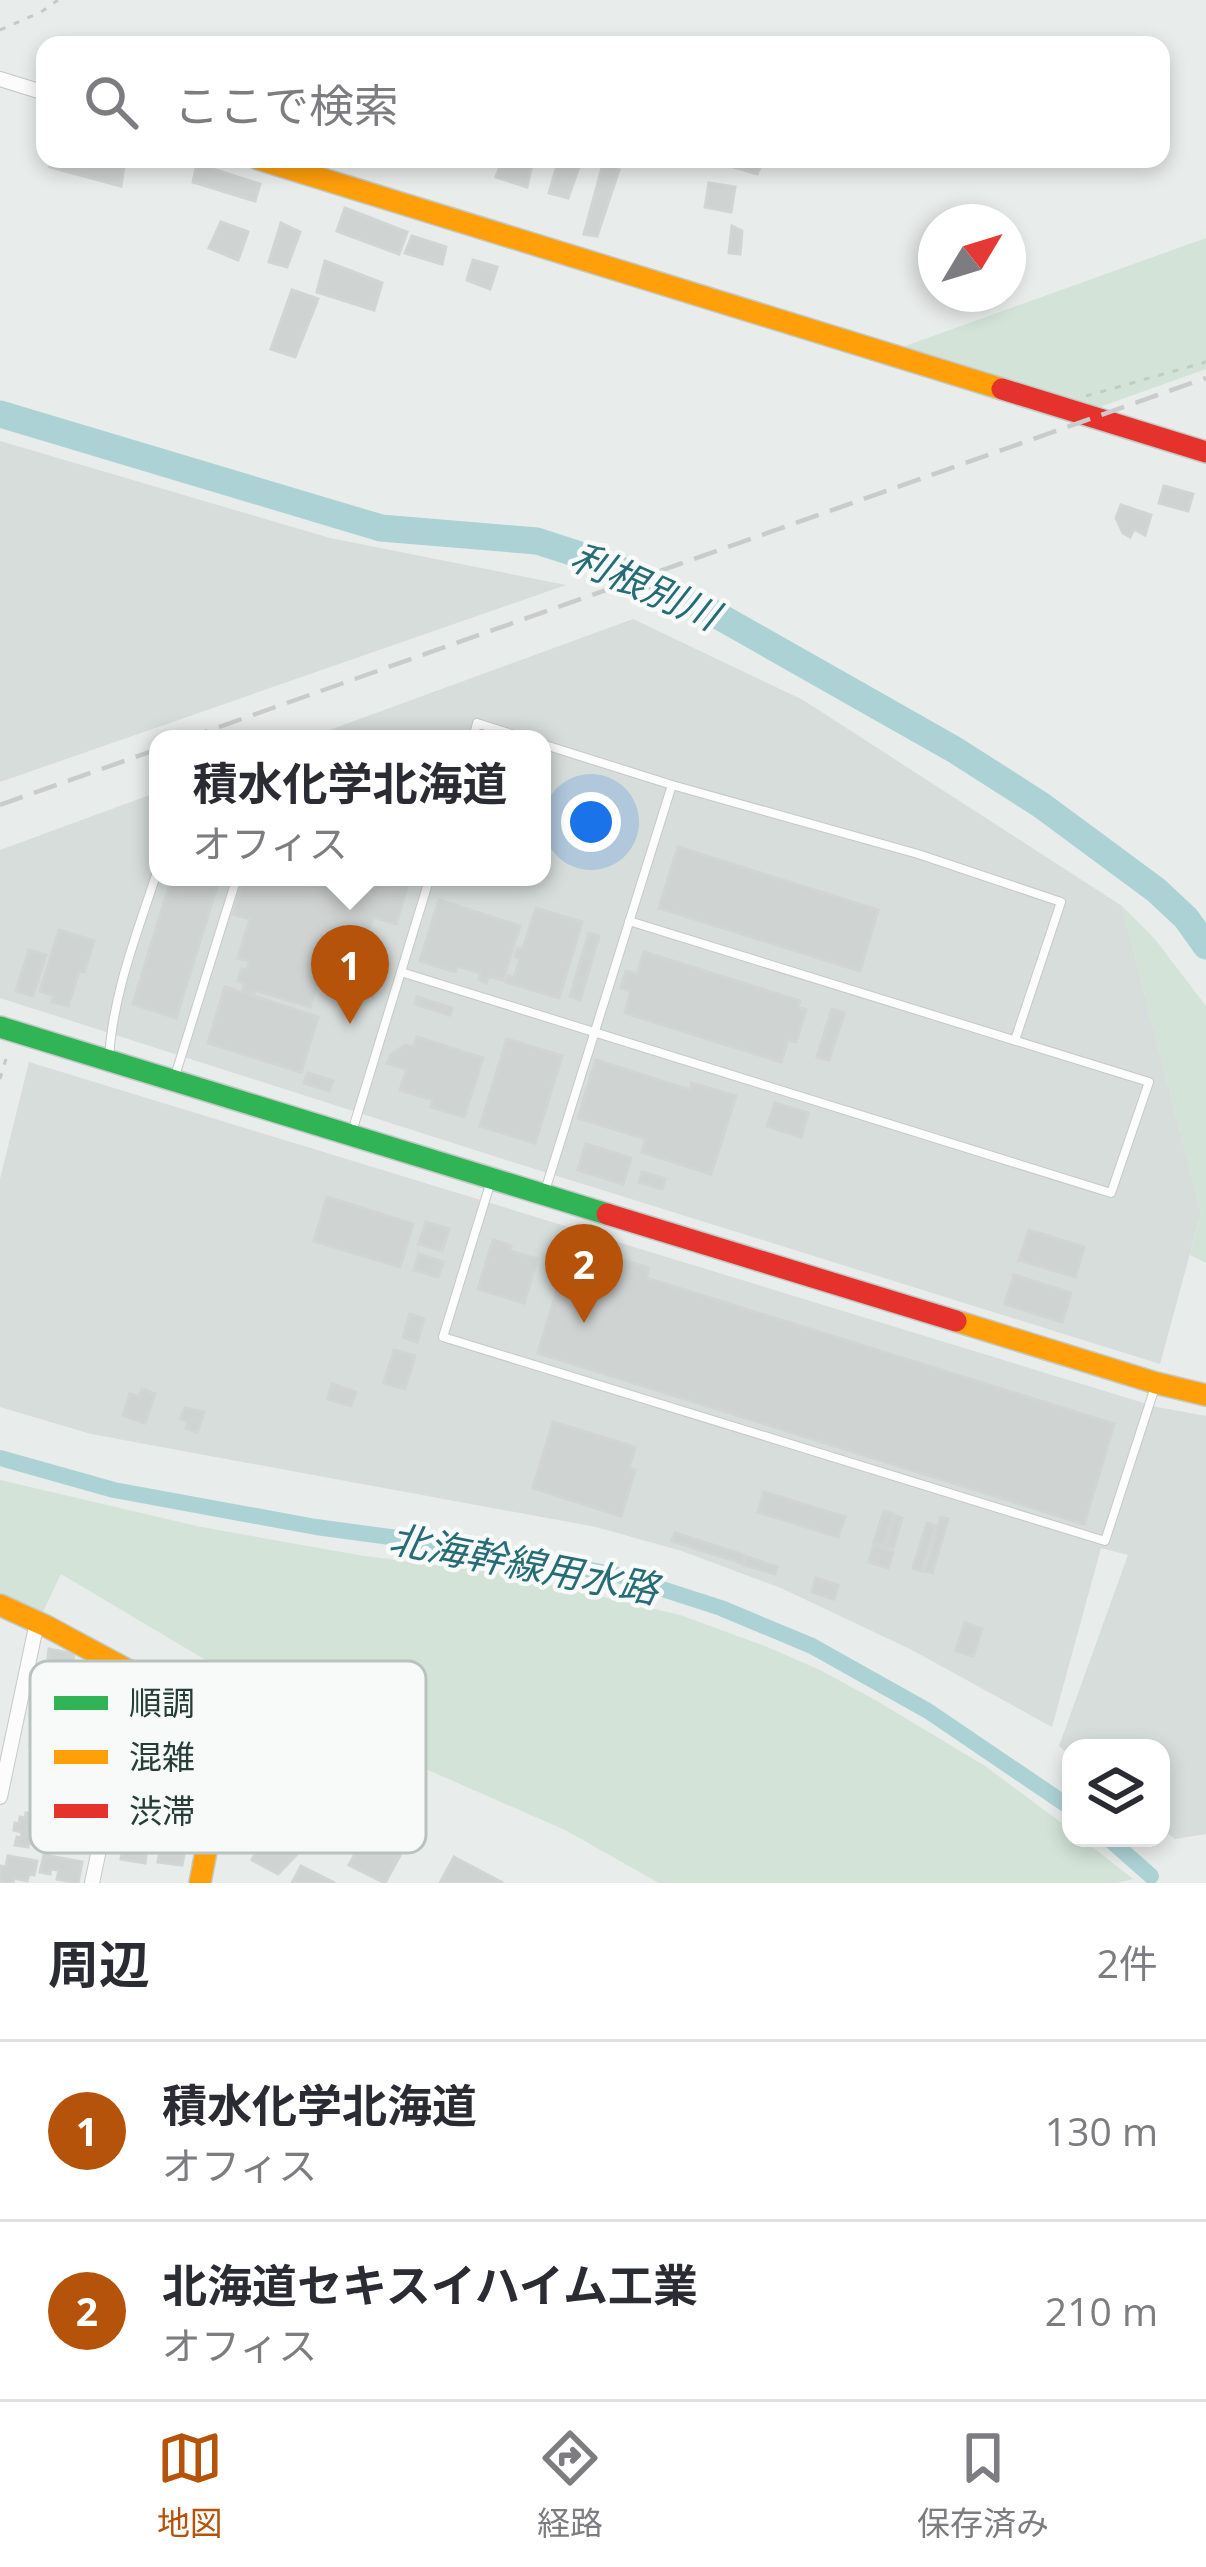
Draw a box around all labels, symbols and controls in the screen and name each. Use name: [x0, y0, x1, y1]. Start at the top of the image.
search box: [36, 36, 1170, 168]
icon: search: [78, 69, 144, 135]
text: ここで検索: [174, 74, 399, 135]
north arrow: [918, 204, 1026, 312]
water label: 利根別川: [564, 529, 731, 642]
popup: [149, 730, 551, 886]
text: 積水化学北海道: [192, 752, 508, 813]
your location: [561, 792, 621, 852]
text: オフィス: [192, 816, 348, 869]
pin: 1: [311, 925, 389, 1024]
pin: 2: [545, 1224, 623, 1323]
water label: 北海幹線用水路: [385, 1510, 666, 1615]
legend: [30, 1661, 426, 1853]
text: 順調: [129, 1680, 195, 1725]
text: 混雑: [129, 1734, 195, 1779]
map controls: [1062, 1739, 1170, 1847]
button: layers: [1062, 1739, 1170, 1847]
text: 渋滞: [129, 1788, 195, 1833]
text: 周辺: [48, 1928, 150, 1998]
text: 2件: [1097, 1936, 1158, 1989]
text: 積水化学北海道: [162, 2074, 477, 2135]
text: 1: [76, 2104, 98, 2157]
text: 130 m: [1045, 2104, 1158, 2157]
text: オフィス: [162, 2138, 317, 2191]
text: 北海道セキスイハイム工業: [162, 2254, 698, 2315]
text: 2: [76, 2284, 98, 2337]
text: 210 m: [1045, 2284, 1158, 2337]
text: オフィス: [162, 2318, 317, 2371]
tab: 地図: [157, 2425, 223, 2545]
tab: 経路: [537, 2425, 603, 2545]
tab: 保存済み: [917, 2425, 1049, 2545]

